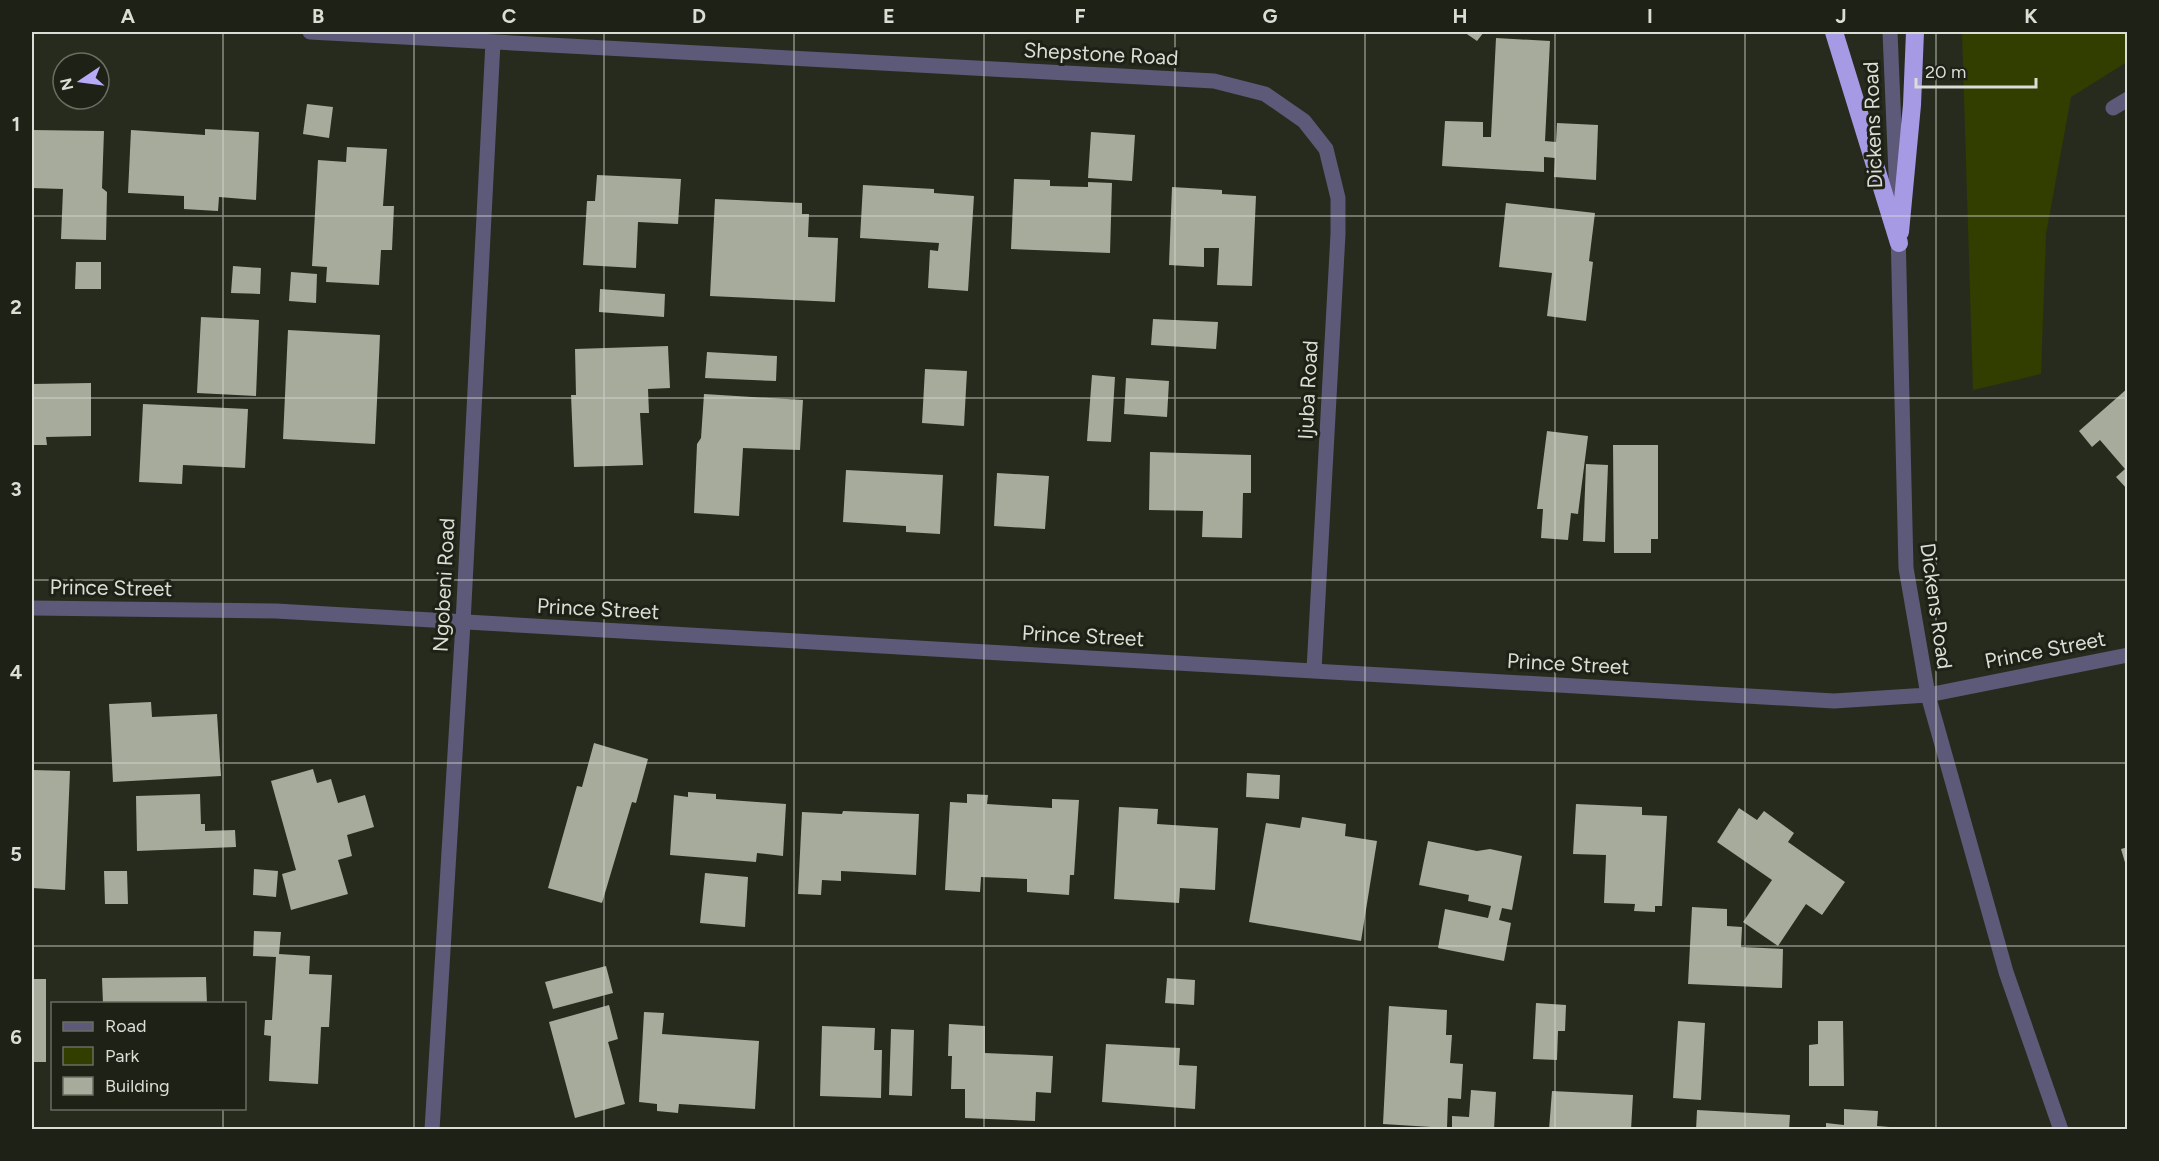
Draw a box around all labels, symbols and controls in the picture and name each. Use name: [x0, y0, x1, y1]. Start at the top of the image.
text: A: [121, 4, 136, 28]
text: B: [312, 4, 324, 28]
text: C: [502, 4, 516, 28]
text: D: [692, 4, 706, 28]
text: E: [883, 4, 895, 28]
text: F: [1074, 4, 1086, 28]
text: G: [1263, 4, 1278, 28]
text: H: [1453, 4, 1468, 28]
text: I: [1647, 4, 1653, 28]
text: J: [1835, 4, 1847, 28]
text: K: [2024, 4, 2038, 28]
street label: Shepstone Road: [1023, 37, 1179, 70]
north arrow: [51, 51, 111, 111]
scale bar: [1916, 51, 2036, 89]
street label: Dickens Road: [1858, 61, 1887, 189]
text: 20 m: [1925, 61, 1966, 83]
text: N: [56, 76, 78, 92]
text: 1: [12, 112, 20, 136]
text: 2: [10, 295, 22, 319]
street label: Ijuba Road: [1292, 340, 1323, 440]
text: 3: [10, 477, 22, 501]
street label: Ngobeni Road: [427, 517, 460, 653]
street label: Dickens Road: [1915, 541, 1958, 671]
street label: Prince Street: [50, 574, 173, 601]
street label: Prince Street: [536, 593, 660, 624]
street label: Prince Street: [1021, 620, 1145, 651]
street label: Prince Street: [1982, 626, 2108, 673]
street label: Prince Street: [1506, 648, 1630, 679]
text: 4: [10, 660, 23, 684]
text: 5: [10, 842, 22, 866]
legend: [51, 1002, 246, 1110]
text: Road: [105, 1015, 146, 1037]
text: 6: [10, 1025, 22, 1049]
text: Park: [105, 1045, 140, 1067]
text: Building: [105, 1075, 170, 1097]

